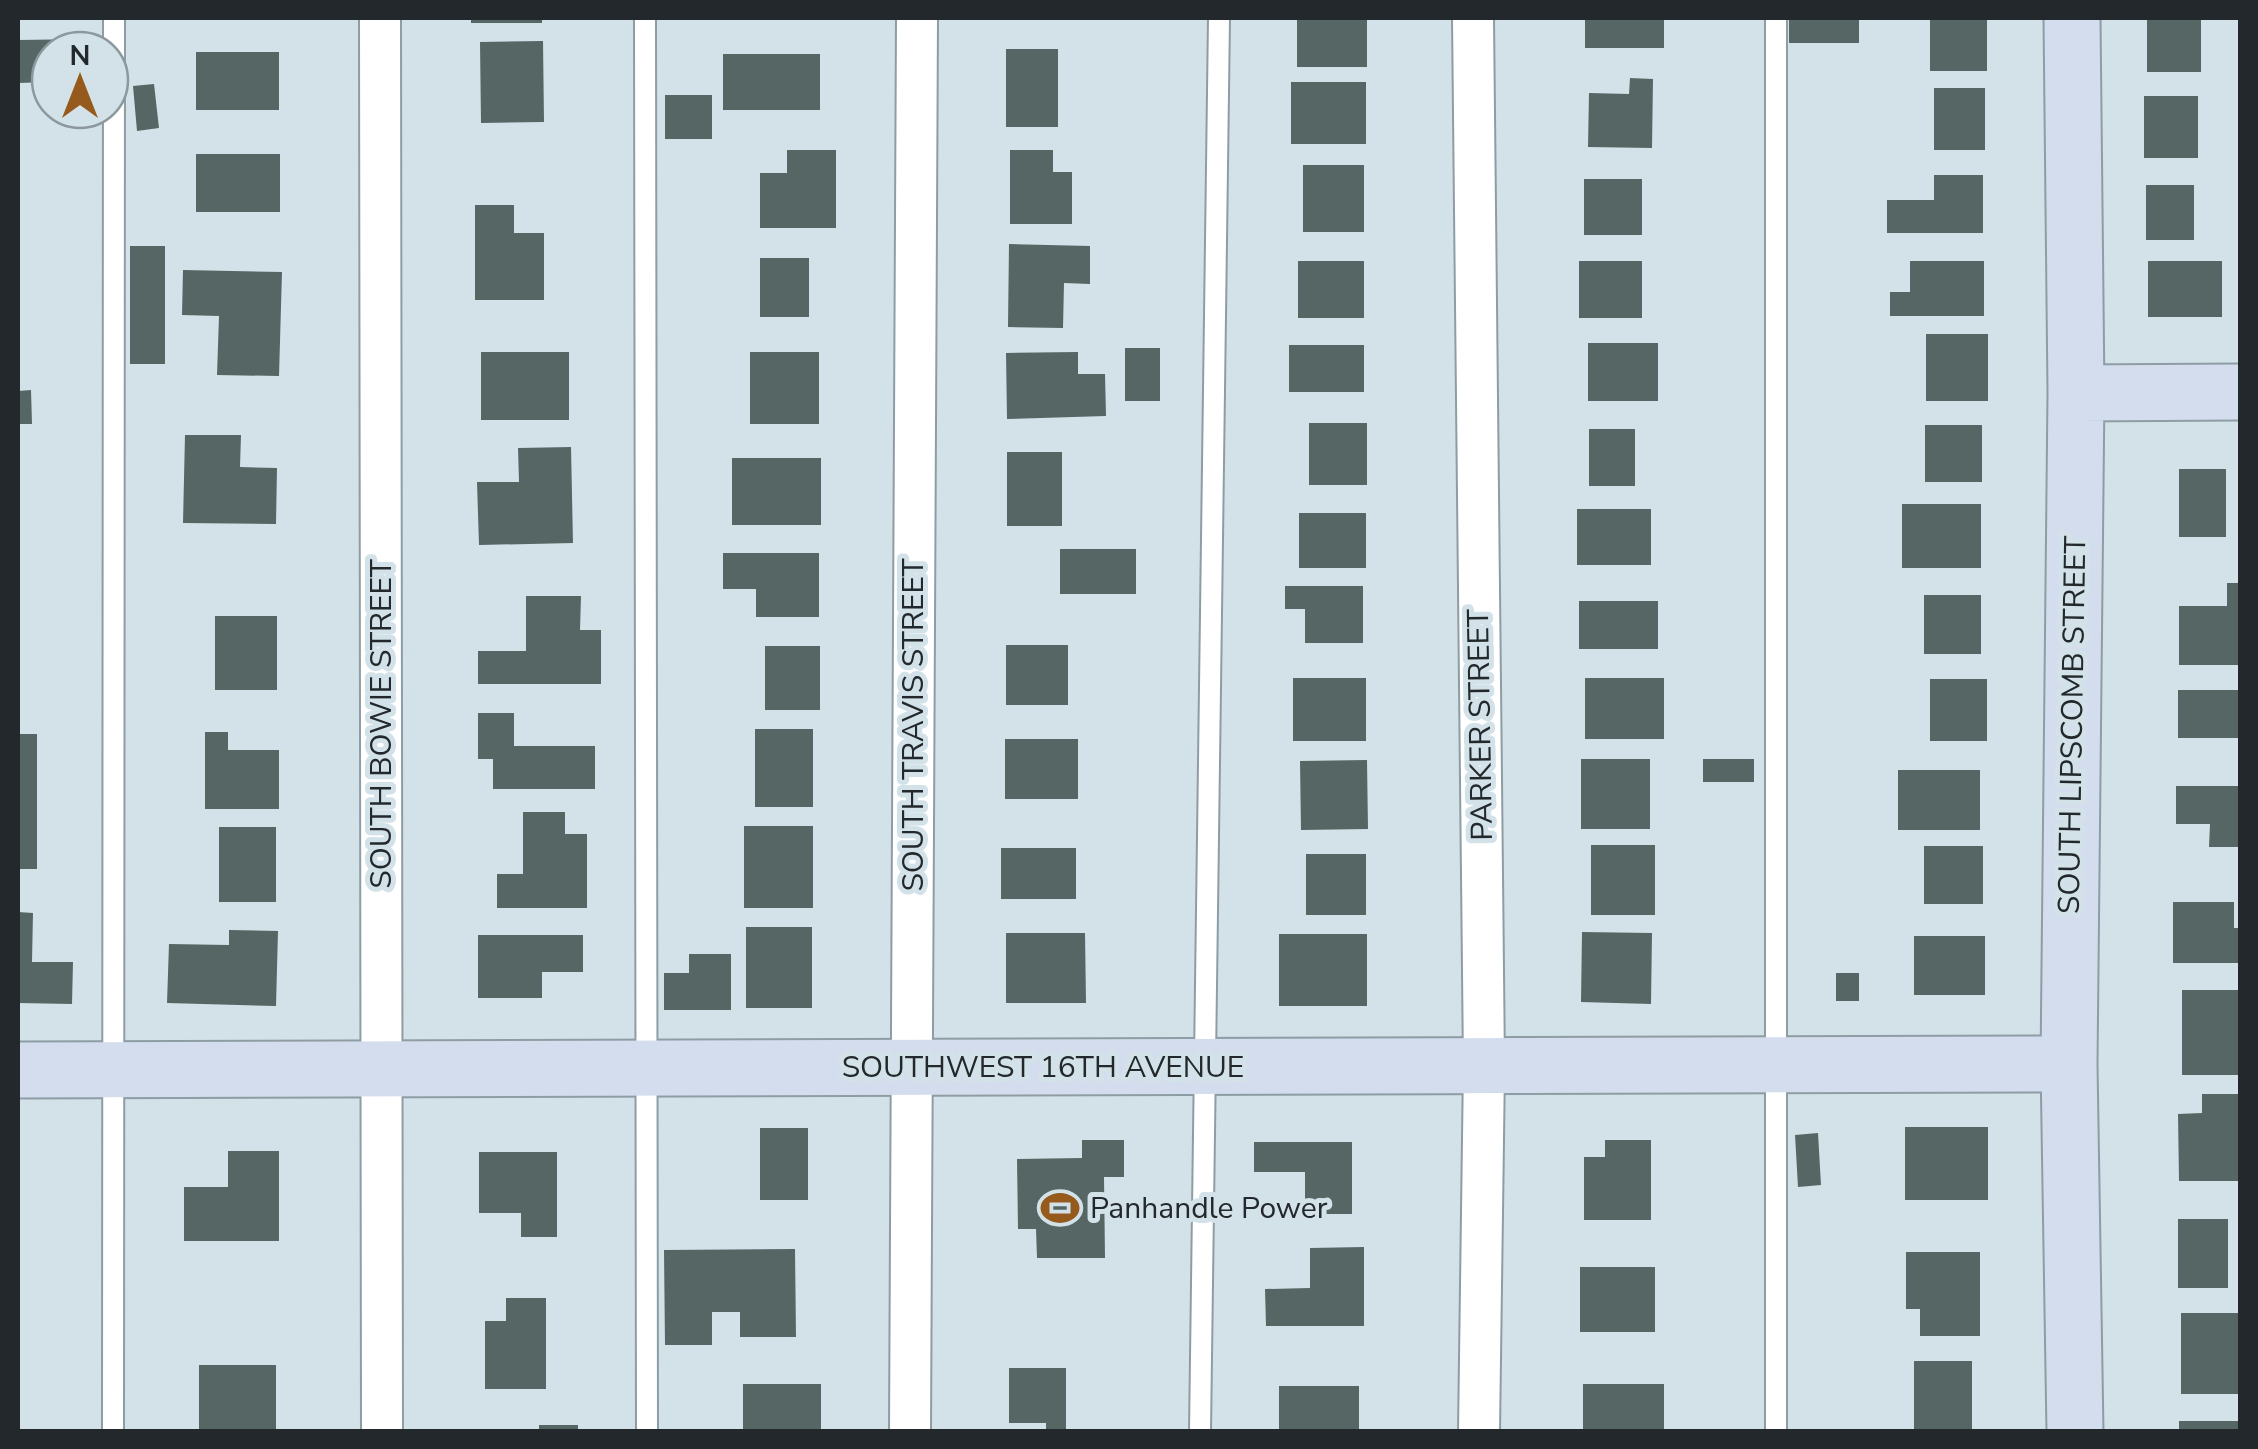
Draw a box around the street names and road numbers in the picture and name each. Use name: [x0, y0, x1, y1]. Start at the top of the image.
street label: SOUTH LIPSCOMB STREET: [2049, 536, 2096, 914]
street label: SOUTH TRAVIS STREET: [893, 558, 934, 892]
street label: SOUTH BOWIE STREET: [361, 559, 402, 889]
street label: PARKER STREET: [1458, 609, 1503, 841]
street label: SOUTHWEST 16TH AVENUE: [842, 1047, 1244, 1088]

